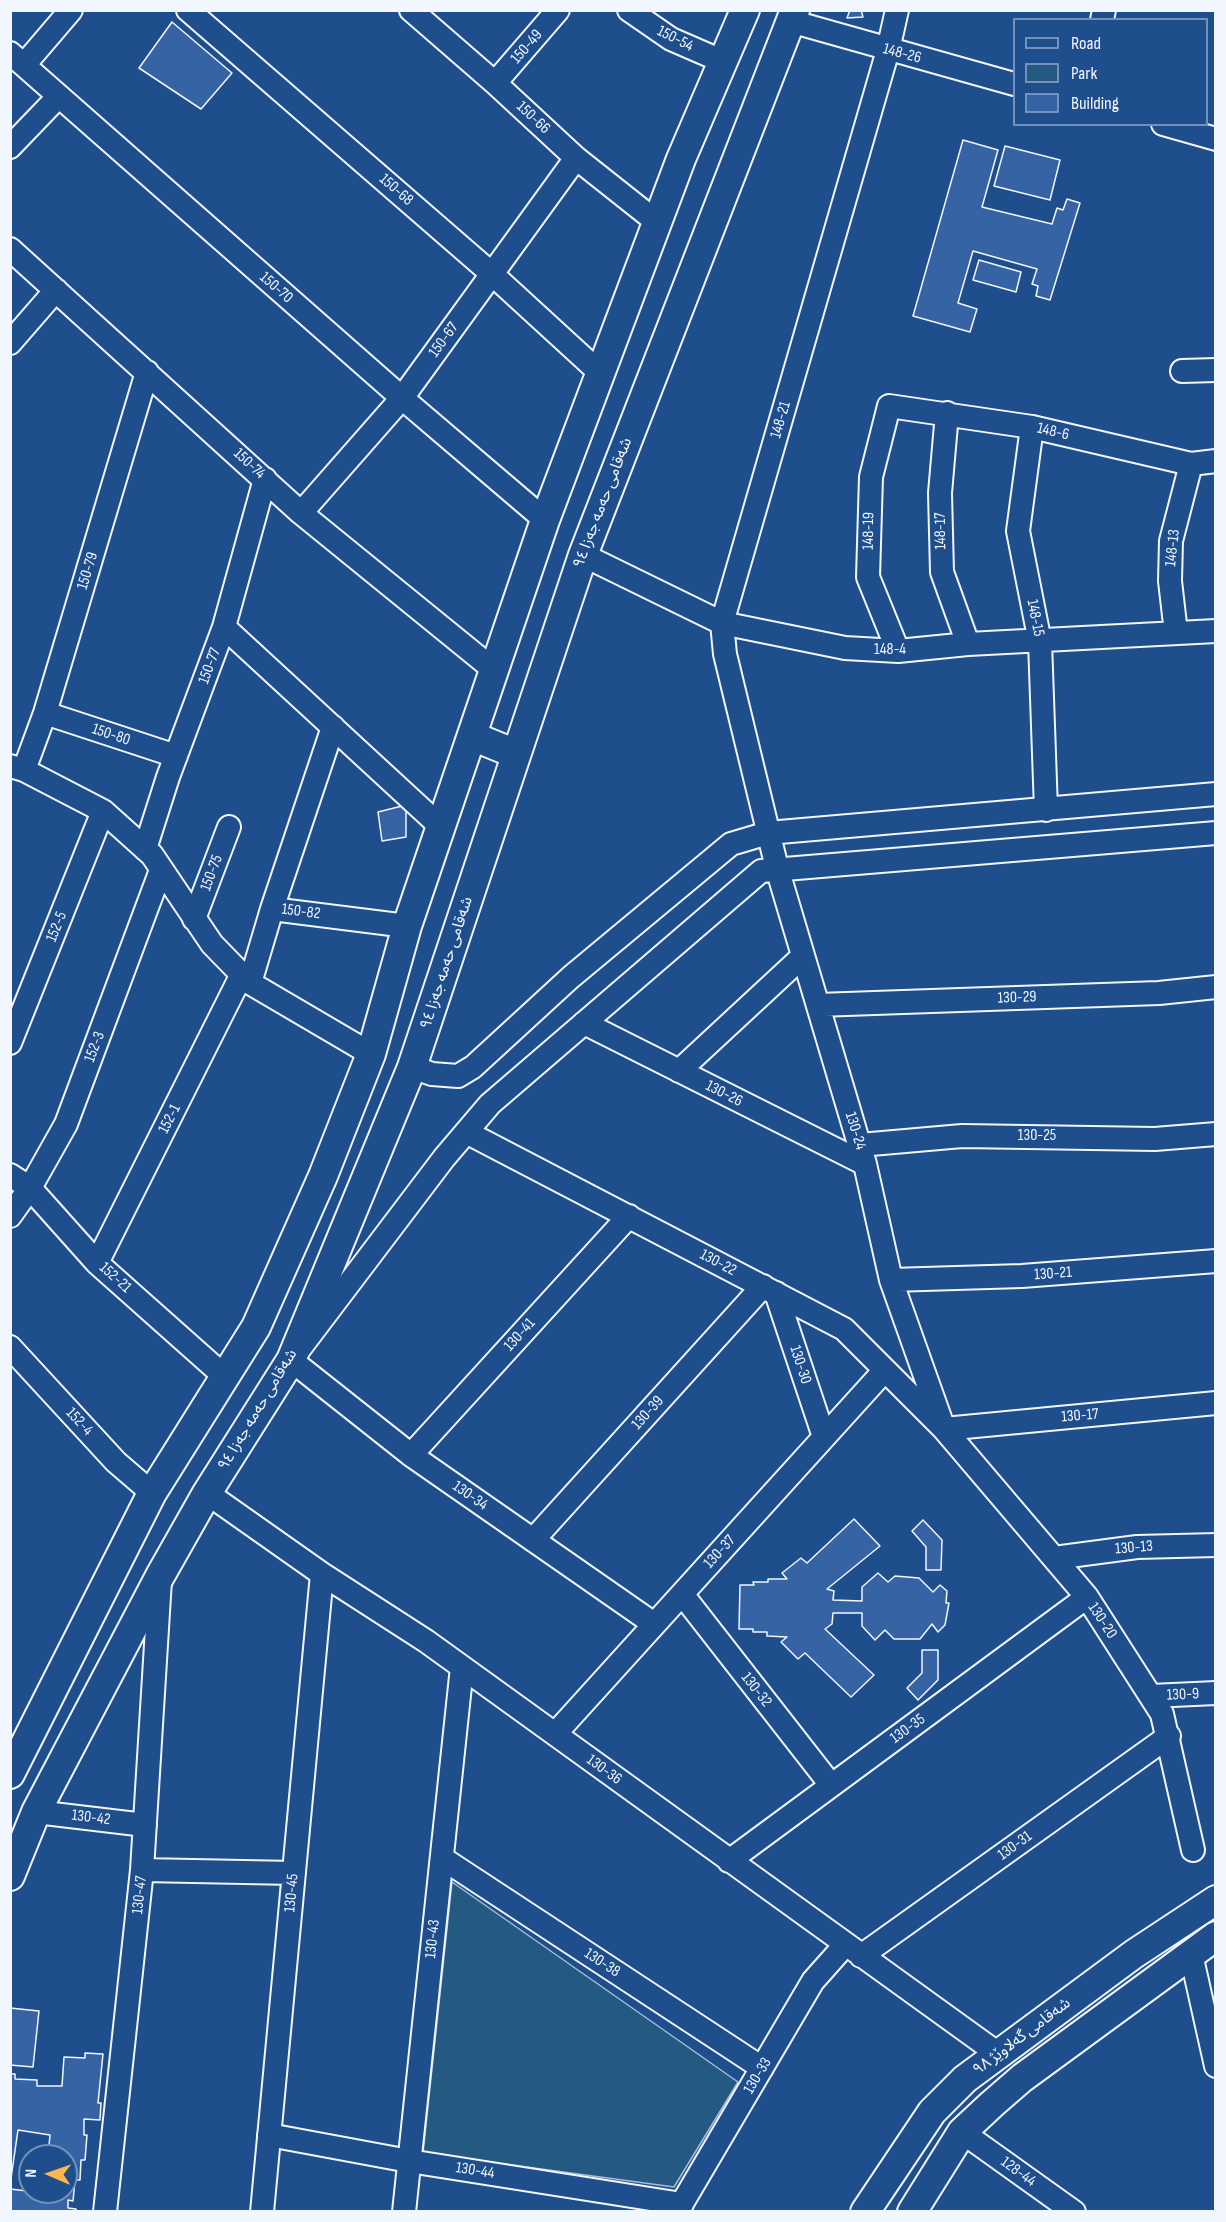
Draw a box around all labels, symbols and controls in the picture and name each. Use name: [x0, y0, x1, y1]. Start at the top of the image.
legend: [1013, 18, 1208, 126]
street label: 150-54: [654, 22, 696, 56]
street label: 150-49: [507, 26, 547, 68]
text: Road: [1071, 33, 1101, 54]
street label: 148-26: [881, 40, 923, 68]
text: Park: [1071, 63, 1097, 84]
text: Building: [1071, 93, 1119, 114]
street label: 150-66: [512, 98, 554, 138]
street label: 150-68: [375, 170, 417, 210]
street label: 150-70: [255, 268, 297, 308]
street label: 150-67: [425, 319, 463, 361]
street label: 148-21: [767, 399, 795, 441]
street label: 148-6: [1035, 419, 1071, 445]
street label: شەقامی حەمە جەزا ٩٤: [569, 435, 637, 571]
street label: 150-74: [229, 444, 269, 484]
street label: 148-19: [859, 512, 879, 550]
street label: 148-17: [931, 512, 951, 550]
street label: 148-13: [1161, 528, 1185, 568]
street label: 150-79: [73, 550, 103, 592]
street label: 148-15: [1022, 598, 1048, 638]
street label: 148-4: [874, 640, 906, 660]
street label: 150-77: [195, 645, 225, 687]
street label: 150-80: [89, 720, 133, 750]
street label: 150-75: [197, 852, 227, 894]
street label: شەقامی حەمە جەزا ٩٤: [417, 894, 477, 1032]
street label: 150-82: [281, 900, 321, 924]
street label: 152-5: [42, 909, 72, 945]
street label: 130-29: [997, 988, 1037, 1008]
street label: 152-3: [80, 1029, 110, 1065]
street label: 130-26: [702, 1077, 746, 1111]
street label: 152-1: [155, 1101, 185, 1137]
street label: 130-24: [840, 1110, 870, 1152]
street label: 130-25: [1018, 1126, 1056, 1146]
street label: 130-22: [696, 1245, 740, 1281]
street label: 152-21: [95, 1259, 135, 1297]
street label: 130-21: [1034, 1263, 1072, 1285]
street label: 130-41: [500, 1315, 540, 1355]
street label: 130-30: [785, 1343, 815, 1387]
street label: شەقامی حەمە جەزا ٩٤: [214, 1346, 302, 1474]
street label: 130-39: [628, 1392, 668, 1434]
street label: 152-4: [61, 1404, 97, 1440]
street label: 130-17: [1061, 1405, 1099, 1427]
street label: 130-34: [449, 1477, 491, 1515]
street label: 130-37: [700, 1531, 740, 1573]
street label: 130-13: [1114, 1537, 1154, 1559]
street label: 130-20: [1083, 1599, 1121, 1643]
street label: 130-32: [737, 1669, 775, 1711]
street label: 130-9: [1166, 1685, 1200, 1705]
street label: 130-35: [887, 1710, 929, 1748]
street label: 130-36: [583, 1751, 625, 1789]
street label: 130-42: [71, 1806, 111, 1830]
street label: 130-31: [994, 1827, 1036, 1865]
street label: 130-45: [281, 1873, 303, 1913]
street label: 130-47: [128, 1875, 152, 1915]
street label: 130-43: [421, 1919, 445, 1959]
street label: 130-38: [580, 1944, 624, 1982]
street label: شەقامی گەلاوێژ ٩٨: [969, 1994, 1075, 2080]
street label: 130-33: [740, 2054, 776, 2098]
north arrow: [18, 2144, 78, 2204]
street label: 128-44: [997, 2153, 1039, 2191]
street label: 130-44: [454, 2158, 496, 2184]
text: N: [22, 2169, 41, 2178]

